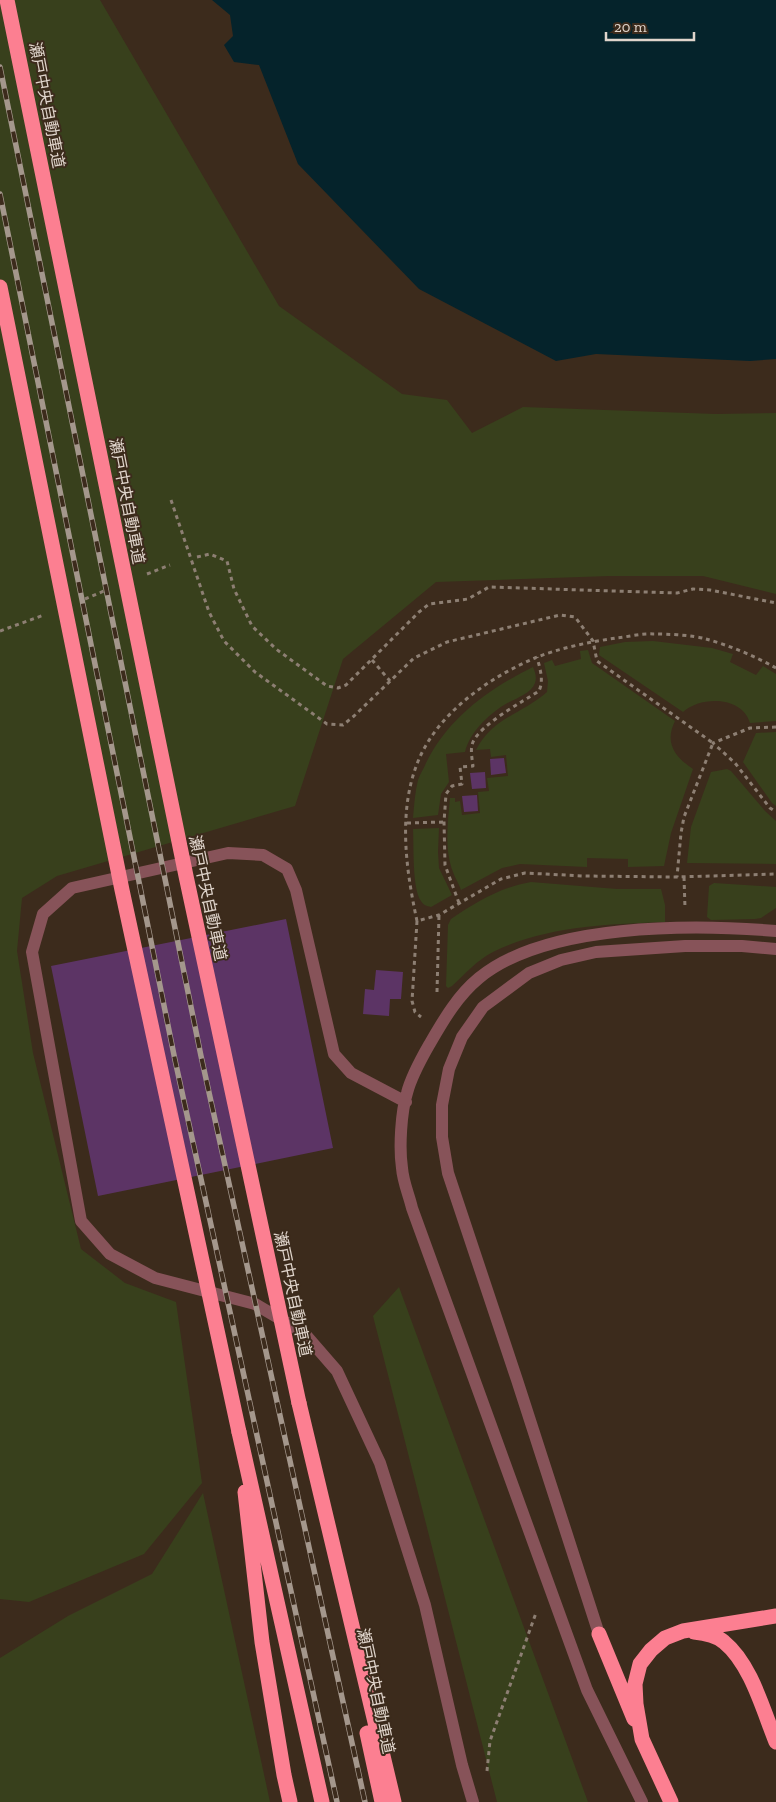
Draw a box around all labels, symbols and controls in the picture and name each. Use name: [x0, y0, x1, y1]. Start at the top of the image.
scale bar: [606, 10, 694, 42]
text: 20 m: [614, 18, 647, 36]
street label: 瀬戸中央自動車道: [25, 40, 69, 170]
street label: 瀬戸中央自動車道: [105, 436, 149, 566]
street label: 瀬戸中央自動車道: [185, 833, 231, 963]
street label: 瀬戸中央自動車道: [270, 1229, 316, 1359]
street label: 瀬戸中央自動車道: [353, 1626, 399, 1756]

